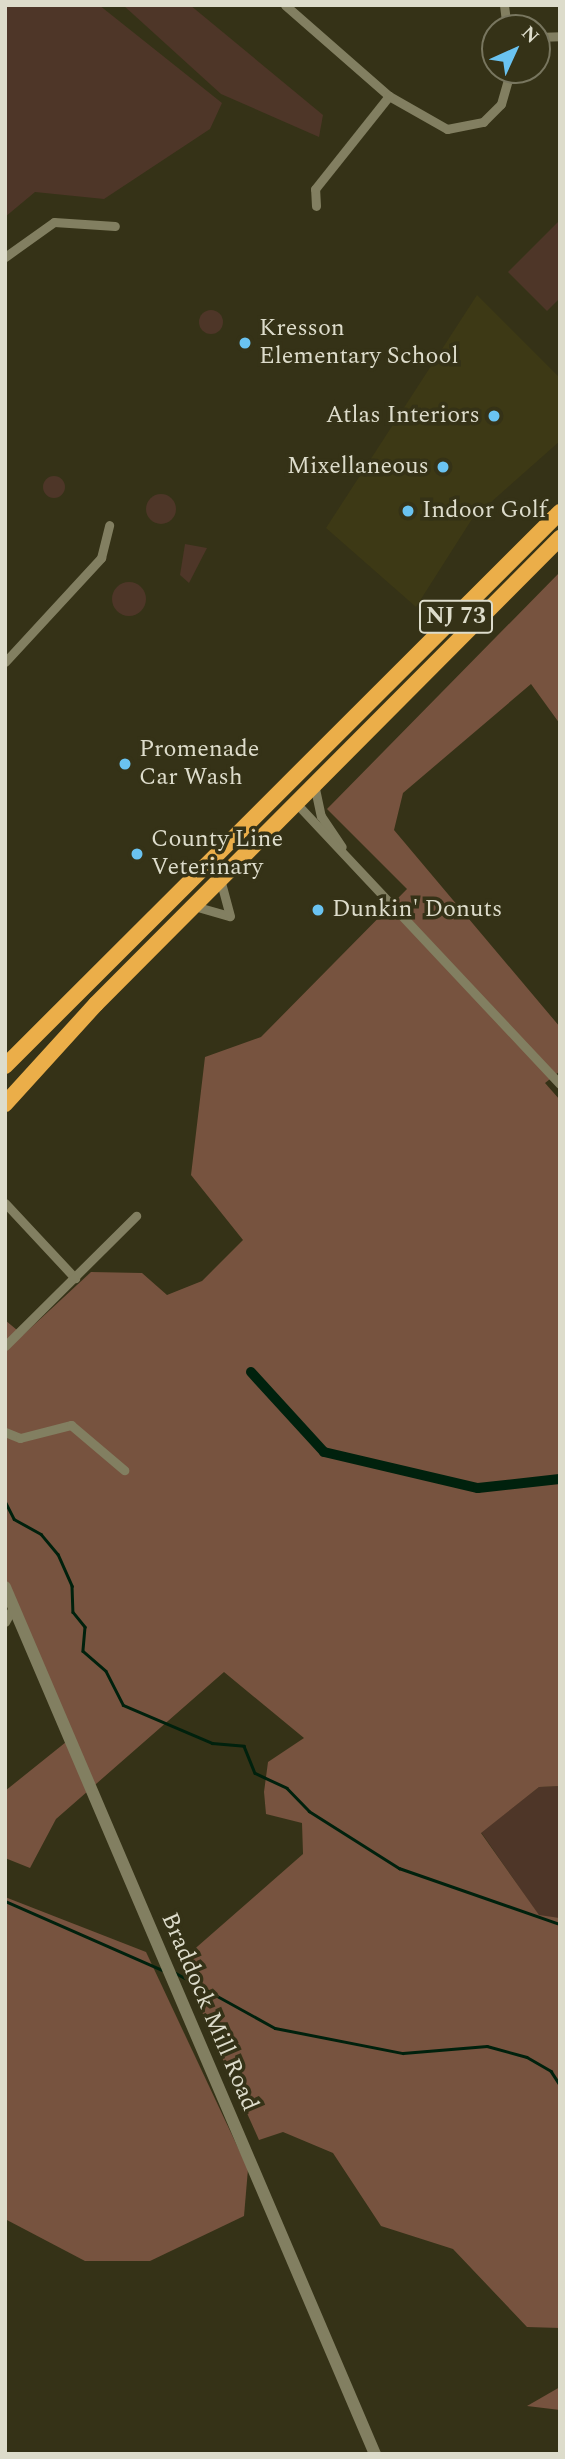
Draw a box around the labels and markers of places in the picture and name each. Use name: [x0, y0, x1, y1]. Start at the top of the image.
place label: Kresson Elementary School: [259, 315, 459, 371]
marker: Kresson Elementary School: [237, 335, 253, 351]
place label: Atlas Interiors: [326, 402, 480, 430]
marker: Atlas Interiors: [486, 408, 502, 424]
place label: Mixellaneous: [287, 453, 429, 481]
marker: Mixellaneous: [435, 459, 451, 475]
place label: Indoor Golf: [422, 497, 547, 525]
marker: Indoor Golf: [400, 503, 416, 519]
place label: Promenade Car Wash: [139, 736, 259, 792]
marker: Promenade Car Wash: [117, 756, 133, 772]
place label: County Line Veterinary: [151, 826, 283, 882]
marker: County Line Veterinary: [129, 846, 145, 862]
place label: Dunkin' Donuts: [332, 896, 502, 924]
marker: Dunkin' Donuts: [310, 902, 326, 918]

